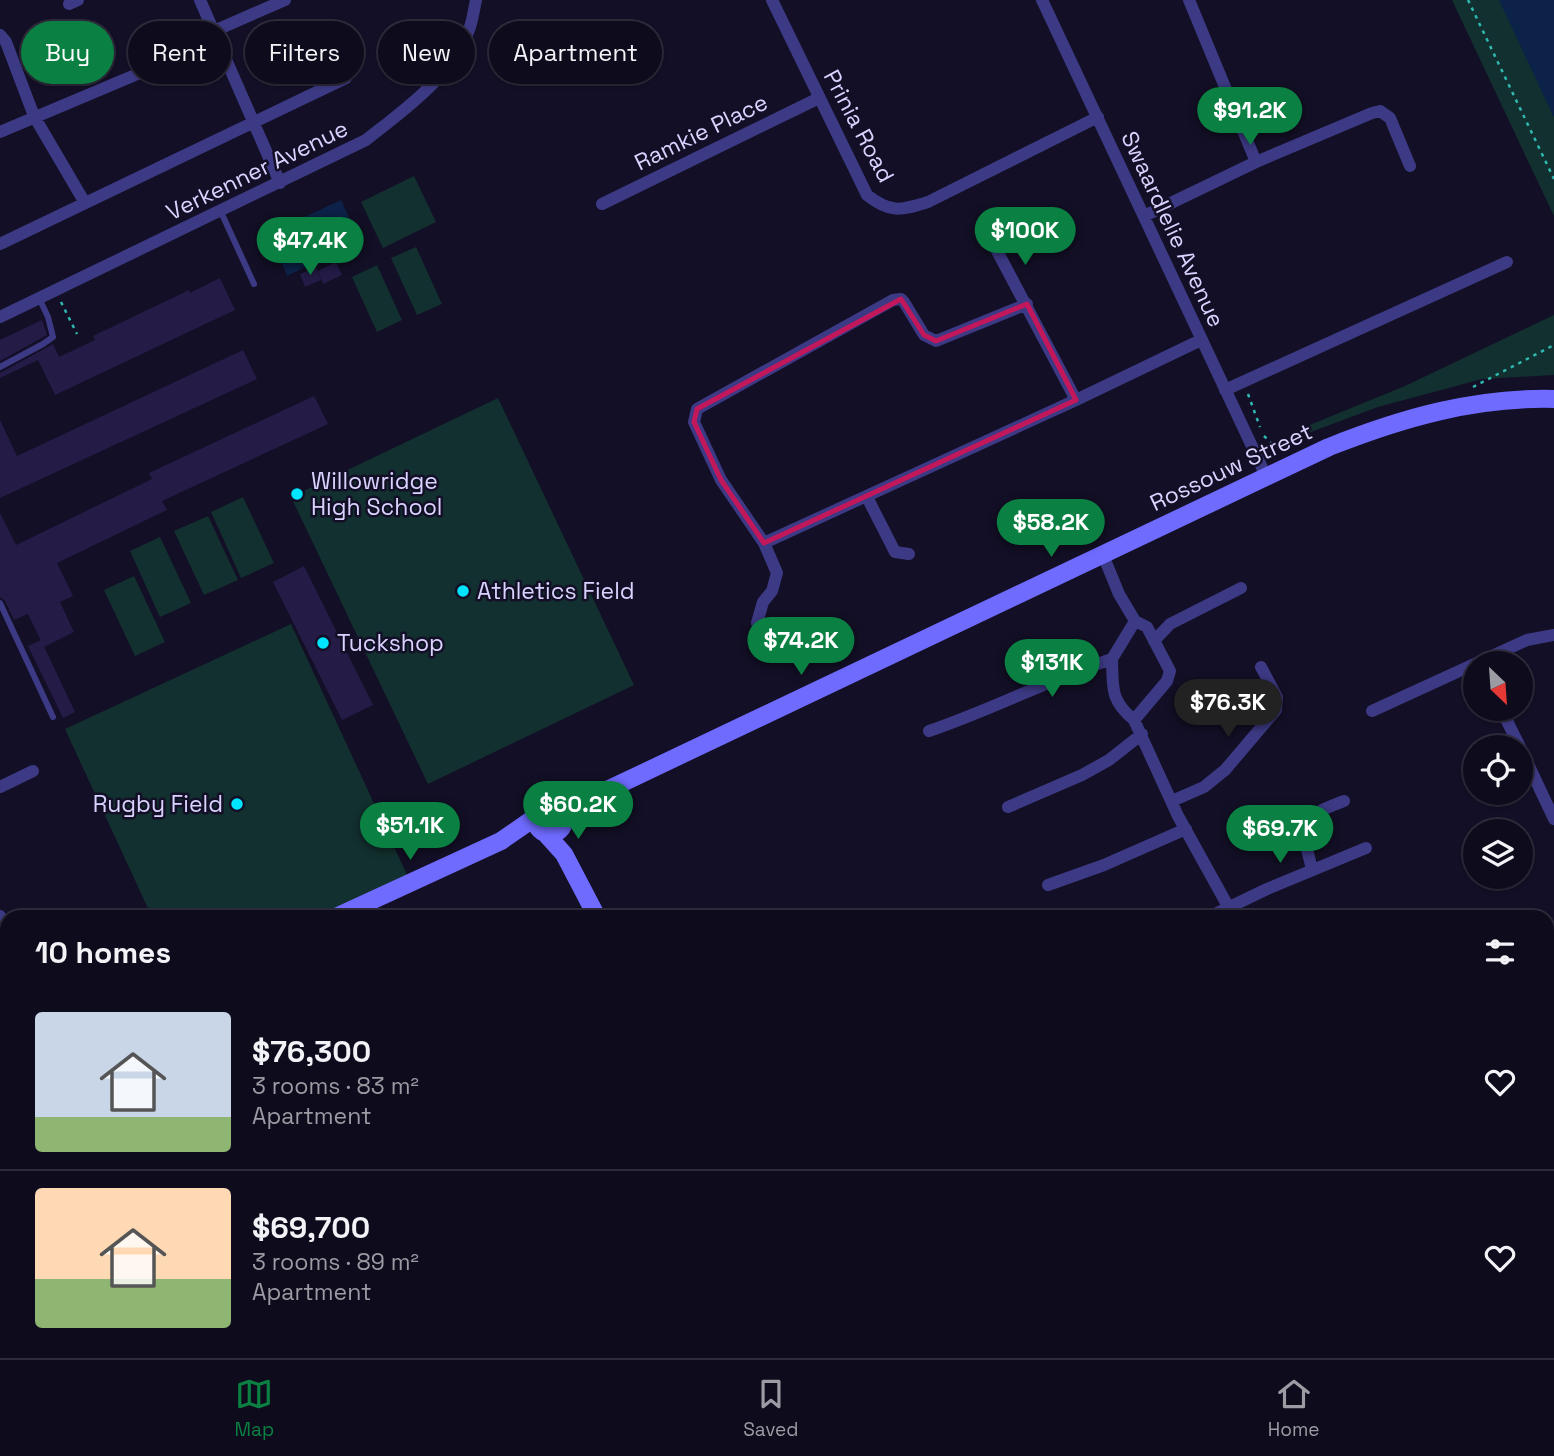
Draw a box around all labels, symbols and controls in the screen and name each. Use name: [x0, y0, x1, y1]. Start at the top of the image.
chip: Buy: [21, 21, 114, 84]
chip: Rent: [128, 21, 231, 84]
chip: Filters: [245, 21, 364, 84]
chip: New: [378, 21, 475, 84]
chip: Apartment: [489, 21, 662, 84]
street label: Prinia Road: [817, 64, 901, 188]
street label: Ramkie Place: [629, 87, 773, 177]
pin: $91.2K: [1193, 88, 1307, 147]
text: $91.2K: [1213, 95, 1287, 125]
street label: Verkenner Avenue: [161, 113, 353, 227]
street label: Swaardlelie Avenue: [1114, 126, 1232, 332]
pin: $100K: [976, 208, 1074, 267]
text: $100K: [991, 215, 1059, 245]
pin: $47.4K: [253, 218, 367, 277]
text: $47.4K: [273, 225, 347, 255]
street label: Rossouw Street: [1145, 416, 1317, 518]
place label: Willowridge High School: [311, 466, 443, 522]
marker: Willowridge High School: [289, 486, 305, 502]
pin: $58.2K: [994, 500, 1108, 559]
text: $58.2K: [1013, 507, 1089, 537]
place label: Athletics Field: [477, 576, 635, 606]
marker: Athletics Field: [455, 583, 471, 599]
pin: $74.2K: [744, 618, 858, 677]
text: $74.2K: [763, 625, 839, 655]
place label: Tuckshop: [337, 628, 444, 658]
marker: Tuckshop: [315, 635, 331, 651]
pin: $131K: [1003, 640, 1101, 699]
text: $131K: [1021, 647, 1083, 677]
north arrow: [1463, 651, 1533, 721]
map controls: [1463, 651, 1533, 889]
pin: $76.3K: [1171, 680, 1285, 739]
text: $76.3K: [1190, 687, 1266, 717]
button: locate: [1463, 735, 1533, 805]
pin: $60.2K: [521, 782, 635, 841]
place label: Rugby Field: [93, 789, 223, 819]
text: $60.2K: [539, 789, 617, 819]
marker: Rugby Field: [229, 796, 245, 812]
pin: $51.1K: [353, 802, 467, 862]
pin: $69.7K: [1223, 806, 1337, 865]
text: $51.1K: [376, 810, 444, 840]
text: $69.7K: [1242, 813, 1318, 843]
button: layers: [1463, 819, 1533, 889]
text: 10 homes: [35, 933, 171, 972]
icon: filters: [1481, 933, 1519, 971]
text: $76,300: [252, 1032, 371, 1071]
icon: home: [91, 1040, 175, 1124]
icon: heart: [1481, 1063, 1519, 1101]
text: 3 rooms · 83 m²: [252, 1071, 419, 1101]
text: Apartment: [252, 1101, 372, 1131]
text: $69,700: [252, 1208, 370, 1247]
icon: home: [91, 1216, 175, 1300]
icon: heart: [1481, 1239, 1519, 1277]
text: 3 rooms · 89 m²: [252, 1247, 419, 1277]
text: Apartment: [252, 1277, 372, 1307]
tab: Map: [235, 1375, 274, 1442]
tab: Saved: [743, 1375, 799, 1442]
tab: Home: [1268, 1375, 1319, 1442]

